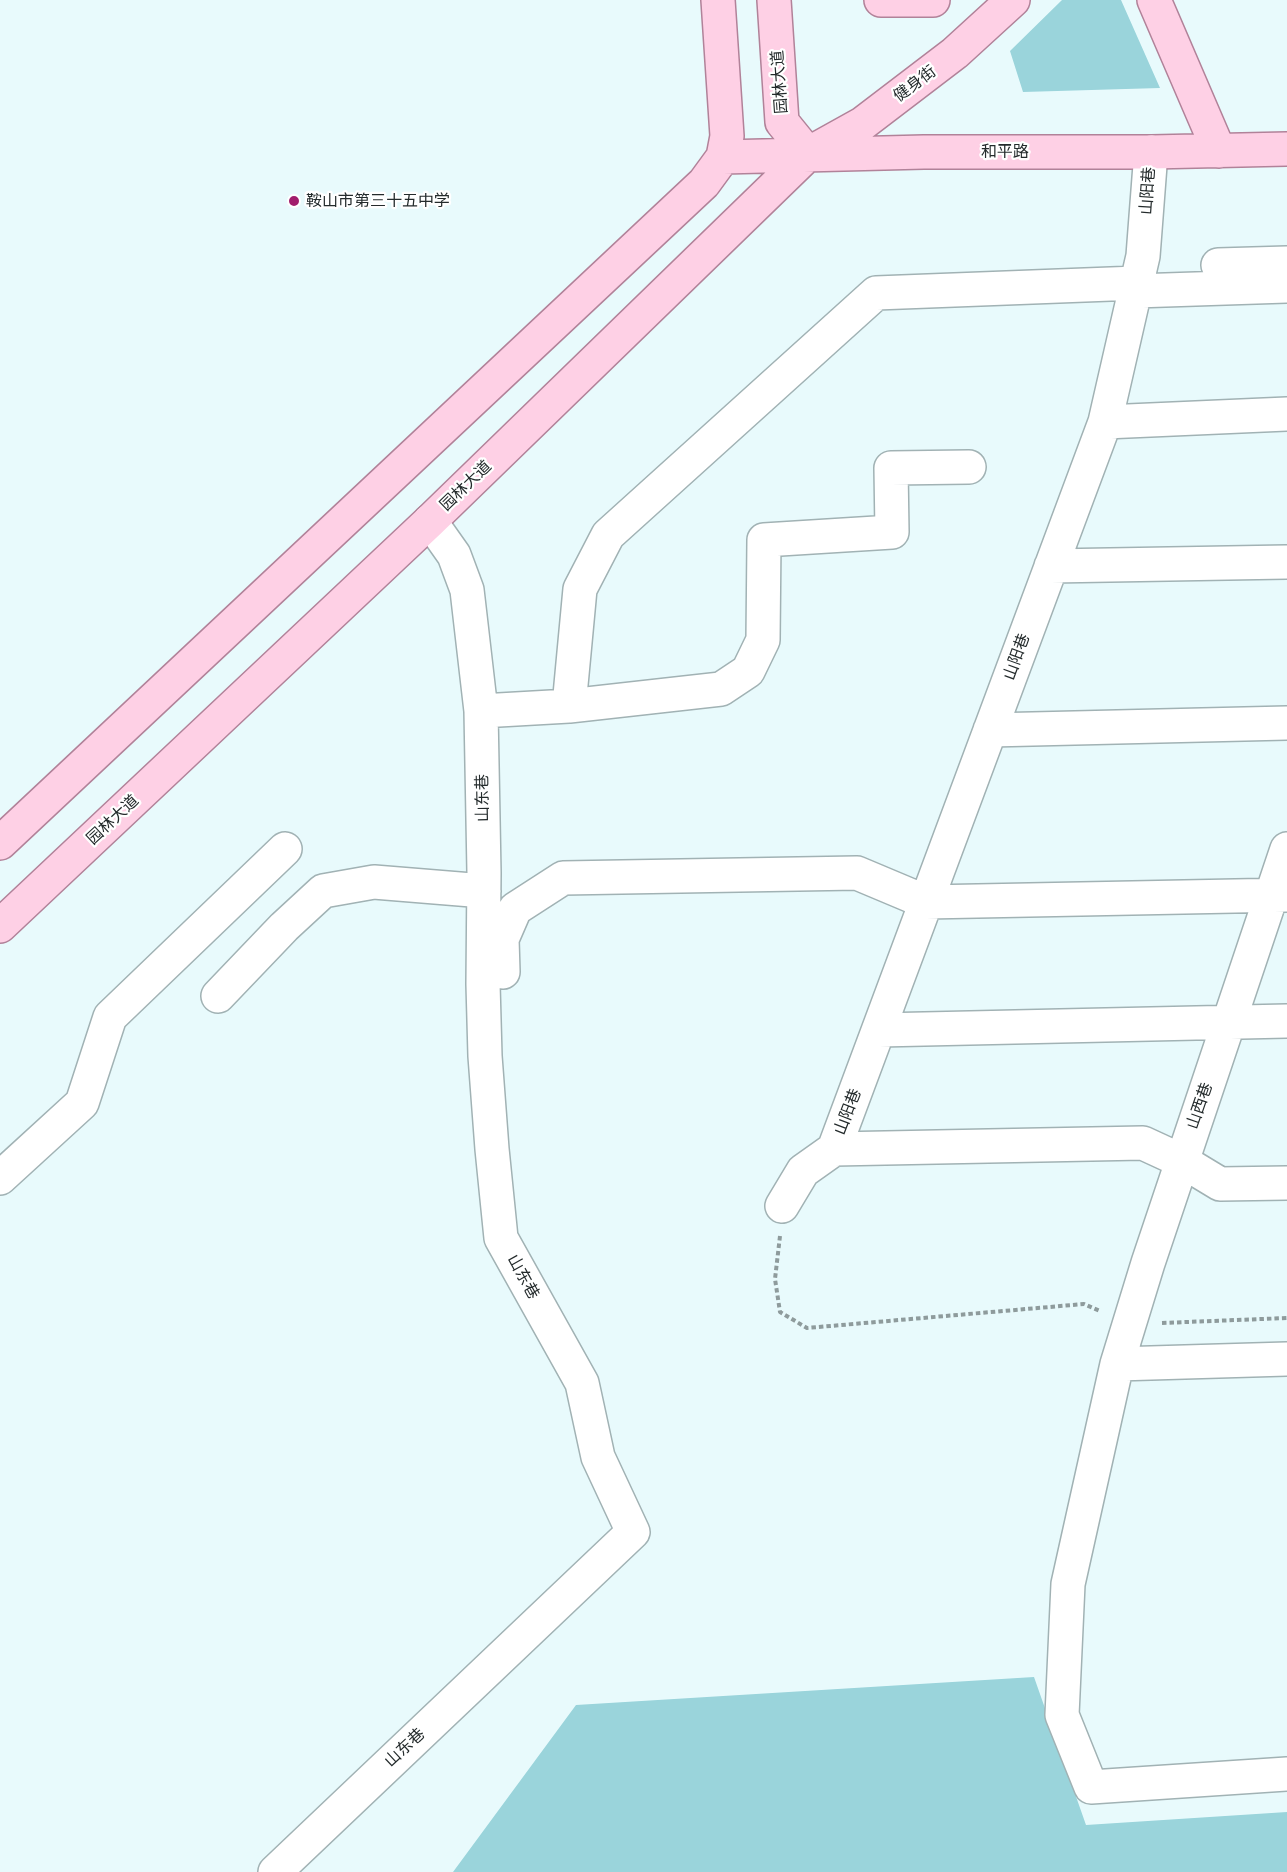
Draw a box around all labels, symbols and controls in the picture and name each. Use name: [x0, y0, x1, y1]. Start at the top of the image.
street label: 园林大道: [768, 49, 792, 115]
street label: 健身街: [890, 62, 940, 106]
street label: 和平路: [981, 142, 1029, 162]
street label: 山阳巷: [1137, 166, 1159, 216]
place label: 鞍山市第三十五中学: [306, 191, 450, 211]
marker: 鞍山市第三十五中学: [287, 194, 301, 208]
street label: 园林大道: [436, 457, 496, 515]
street label: 山阳巷: [1000, 631, 1034, 683]
street label: 山东巷: [473, 774, 493, 822]
street label: 园林大道: [83, 791, 143, 849]
street label: 山西巷: [1183, 1080, 1217, 1132]
street label: 山阳巷: [830, 1086, 866, 1138]
street label: 山东巷: [503, 1251, 543, 1303]
street label: 山东巷: [381, 1725, 429, 1771]

